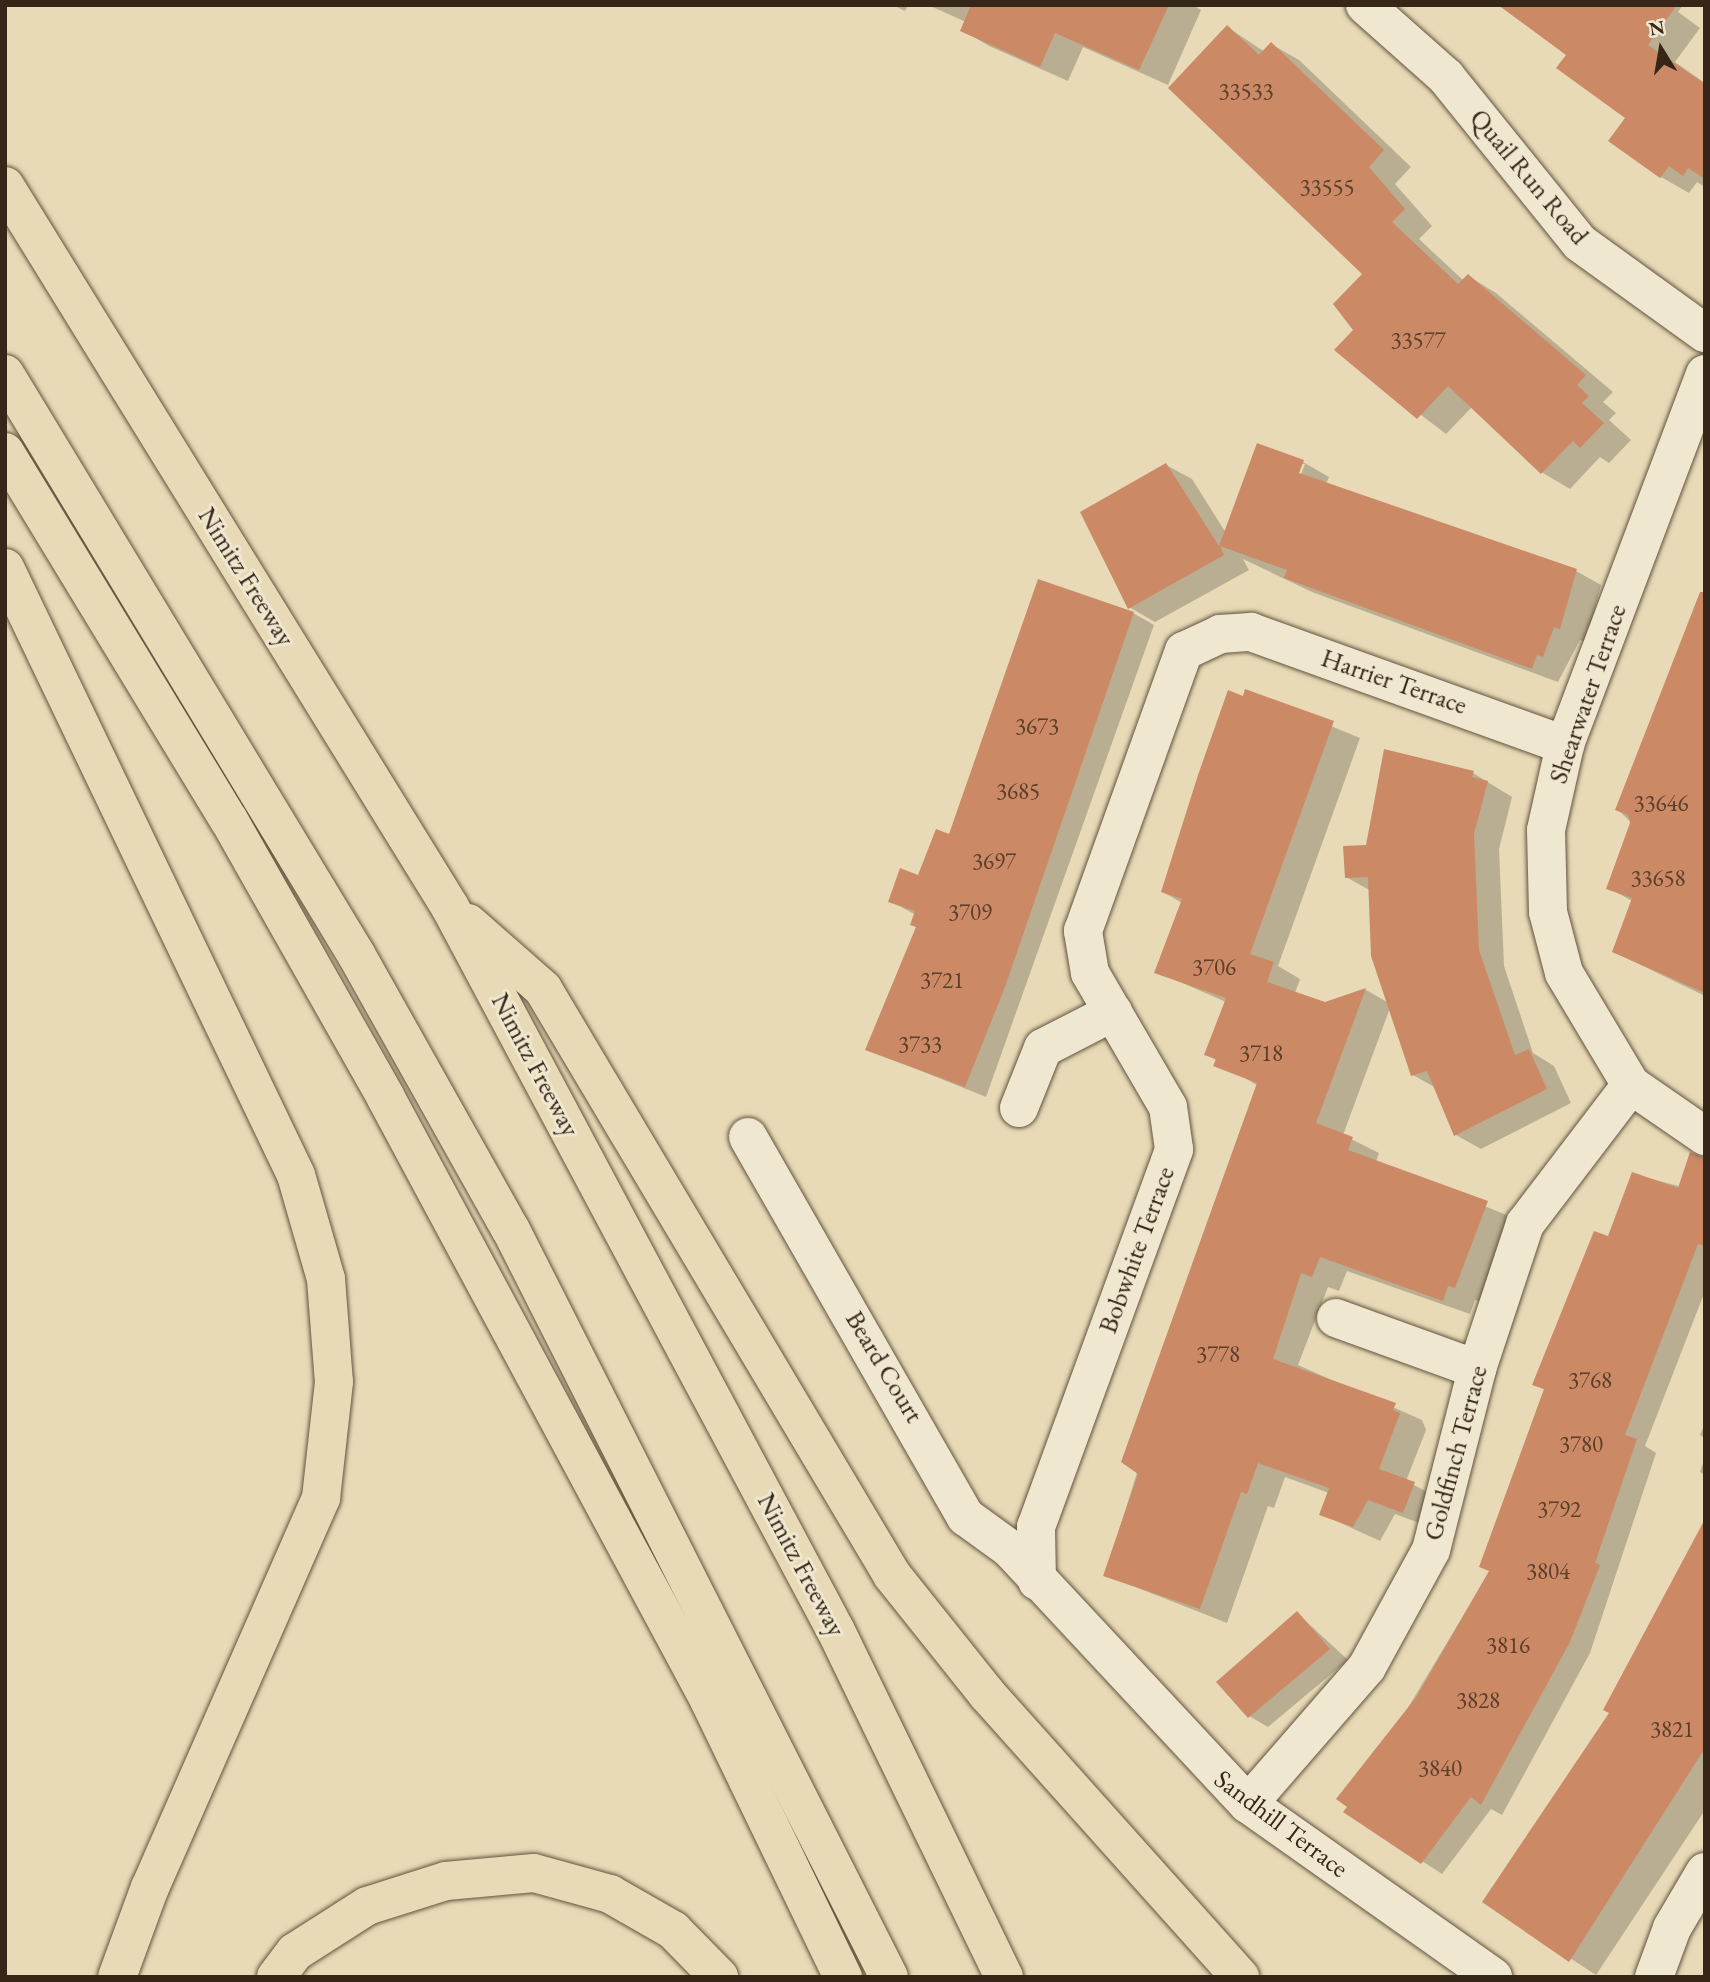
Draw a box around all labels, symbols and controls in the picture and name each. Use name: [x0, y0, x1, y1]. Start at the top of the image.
north arrow: [1626, 14, 1696, 84]
text: N: [1647, 14, 1667, 42]
house number: 33533: [1218, 77, 1274, 105]
street label: Quail Run Road: [1463, 103, 1595, 251]
house number: 33555: [1299, 173, 1355, 201]
house number: 33577: [1390, 326, 1446, 354]
street label: Nimitz Freeway: [191, 502, 301, 652]
street label: Shearwater Terrace: [1543, 600, 1633, 788]
street label: Harrier Terrace: [1317, 643, 1471, 721]
house number: 3673: [1015, 712, 1059, 740]
house number: 3685: [996, 777, 1040, 805]
house number: 33646: [1633, 789, 1689, 817]
house number: 3697: [972, 847, 1016, 875]
house number: 33658: [1630, 864, 1686, 892]
house number: 3709: [948, 898, 992, 926]
house number: 3706: [1192, 953, 1236, 981]
house number: 3721: [920, 966, 964, 994]
street label: Nimitz Freeway: [484, 988, 586, 1142]
house number: 3733: [898, 1030, 942, 1058]
house number: 3718: [1239, 1039, 1283, 1067]
street label: Bobwhite Terrace: [1092, 1162, 1182, 1338]
street label: Beard Court: [839, 1306, 929, 1428]
house number: 3778: [1196, 1340, 1240, 1368]
street label: Goldfinch Terrace: [1418, 1362, 1494, 1544]
house number: 3768: [1568, 1366, 1612, 1394]
house number: 3780: [1559, 1430, 1603, 1458]
street label: Nimitz Freeway: [750, 1488, 852, 1642]
house number: 3792: [1537, 1495, 1581, 1523]
house number: 3804: [1526, 1557, 1570, 1585]
house number: 3816: [1486, 1631, 1530, 1659]
house number: 3828: [1456, 1686, 1500, 1714]
house number: 3821: [1650, 1715, 1694, 1743]
house number: 3840: [1418, 1754, 1462, 1782]
street label: Sandhill Terrace: [1208, 1764, 1354, 1884]

